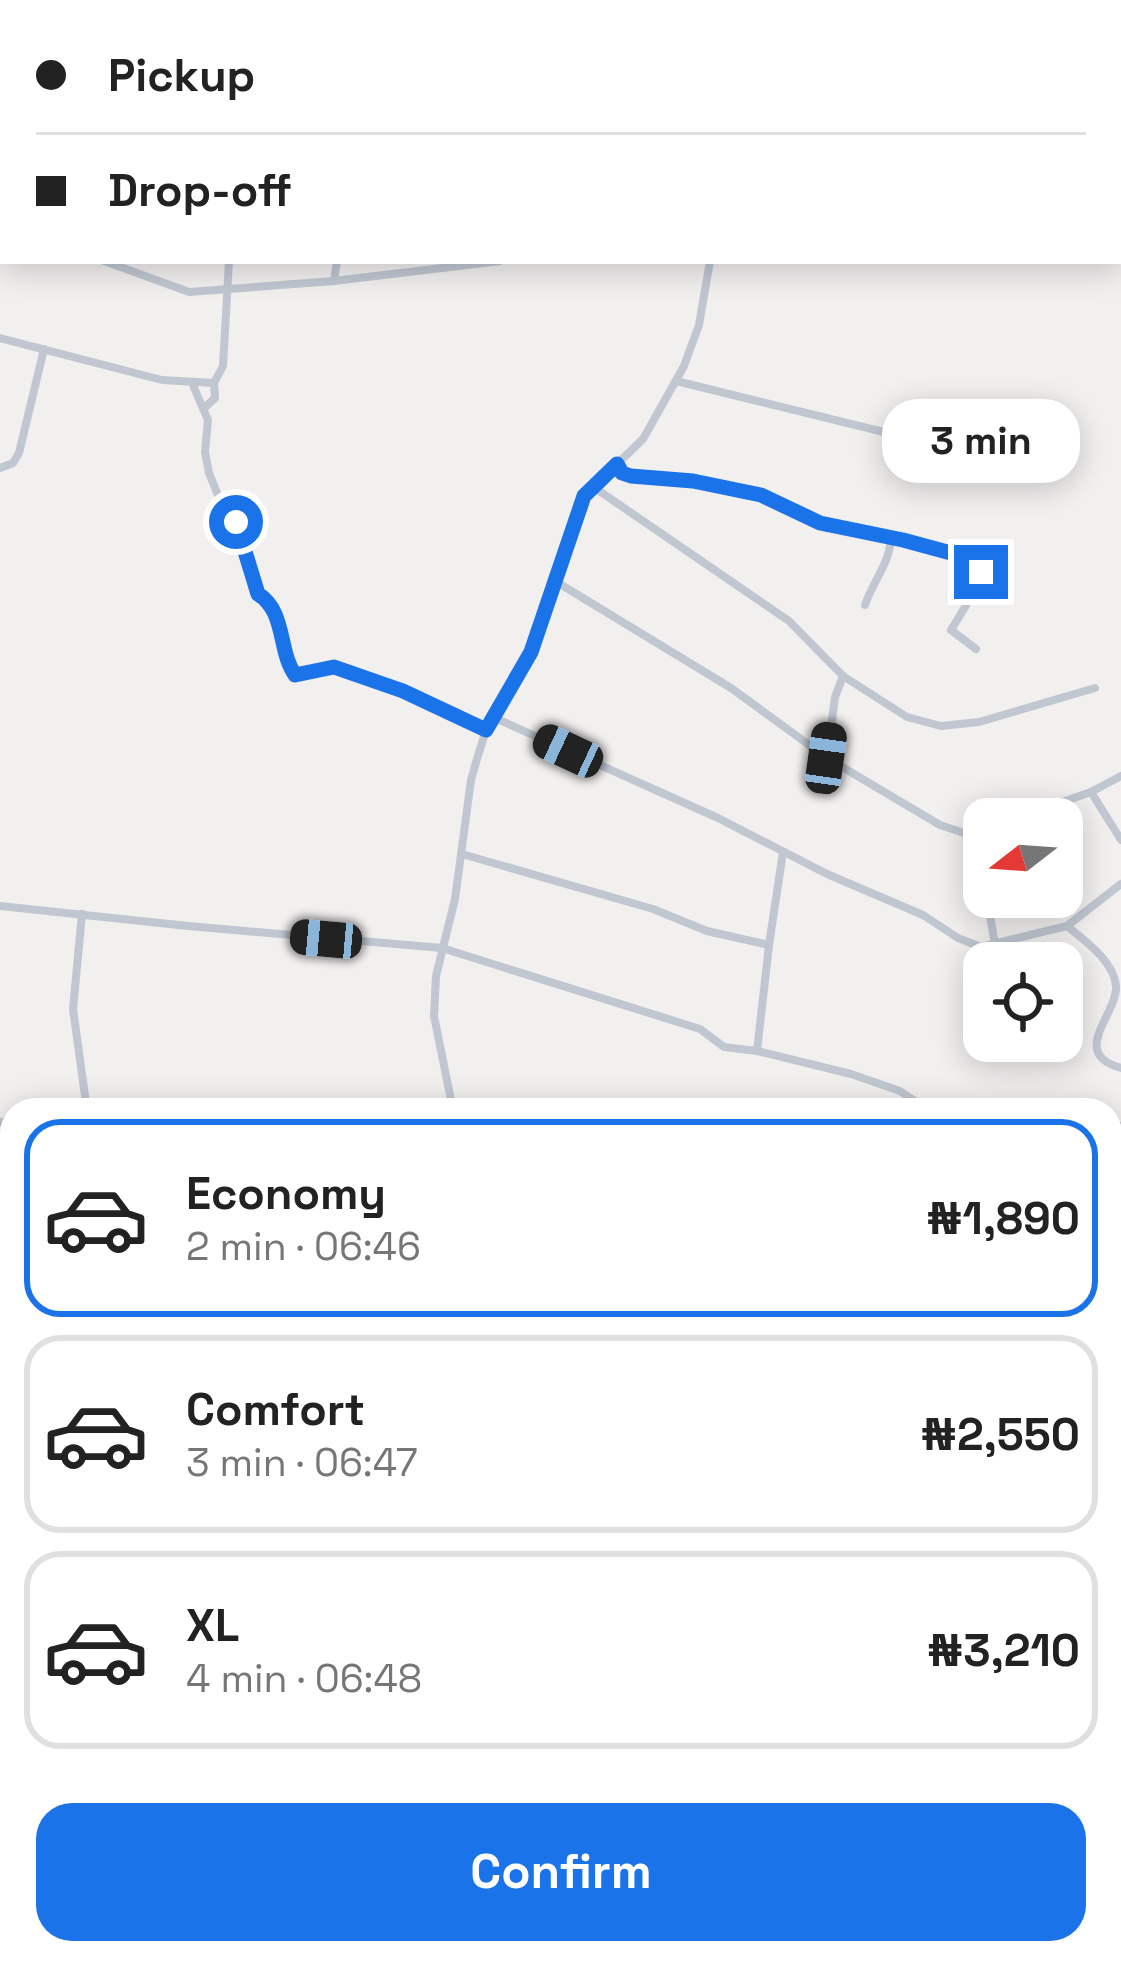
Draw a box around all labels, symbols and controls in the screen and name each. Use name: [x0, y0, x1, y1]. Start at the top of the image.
text: Pickup: [108, 47, 255, 104]
text: Drop-off: [108, 162, 292, 219]
callout: 3 min: [882, 398, 1080, 482]
text: 3 min: [930, 416, 1032, 465]
route start: [209, 495, 263, 549]
route end: [954, 545, 1008, 599]
car: [528, 719, 608, 783]
car: [803, 720, 849, 796]
north arrow: [963, 798, 1083, 918]
map controls: [963, 798, 1083, 1062]
car: [289, 918, 363, 960]
button: locate: [963, 942, 1083, 1062]
icon: car: [42, 1164, 150, 1272]
text: Economy: [186, 1165, 386, 1222]
text: ₦1,890: [926, 1190, 1080, 1247]
text: 2 min · 06:46: [186, 1222, 421, 1271]
icon: car: [42, 1380, 150, 1488]
text: Comfort: [186, 1381, 365, 1438]
text: ₦2,550: [921, 1406, 1080, 1463]
text: 3 min · 06:47: [186, 1438, 418, 1487]
icon: car: [42, 1596, 150, 1704]
text: XL: [186, 1597, 239, 1654]
text: ₦3,210: [927, 1622, 1080, 1679]
text: 4 min · 06:48: [186, 1654, 422, 1703]
button: Confirm: [36, 1803, 1086, 1941]

